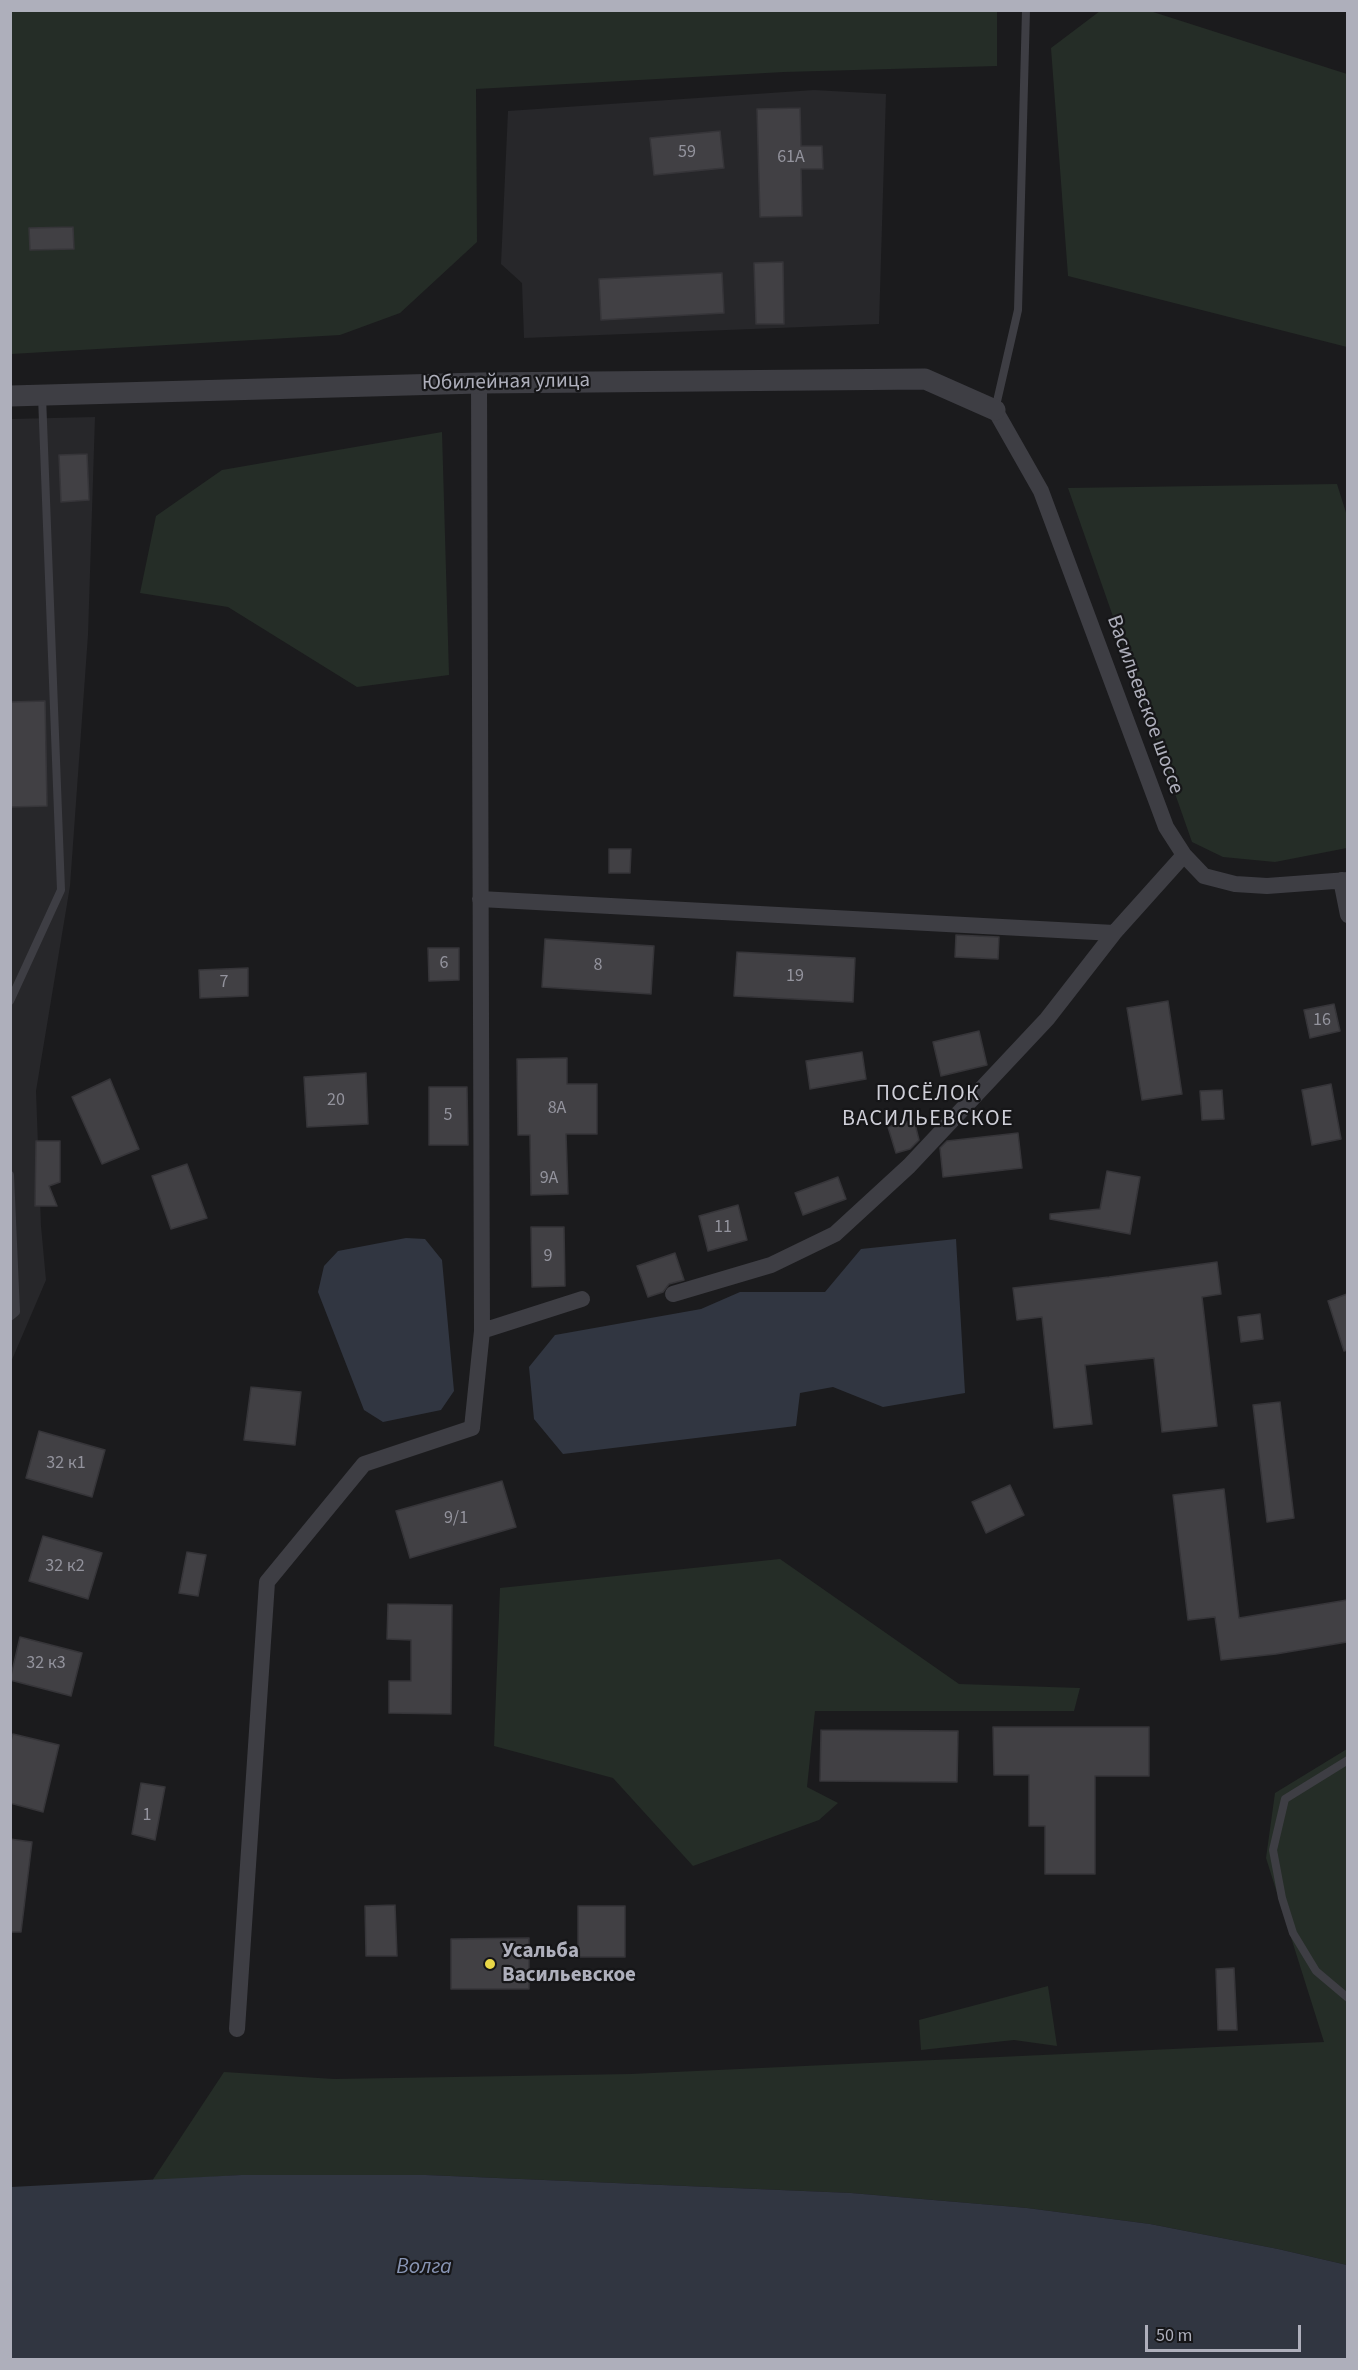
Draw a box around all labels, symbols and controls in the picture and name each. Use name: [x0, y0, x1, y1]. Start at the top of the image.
house number: 59: [678, 142, 696, 164]
house number: 61А: [777, 147, 805, 169]
street label: Юбилейная улица: [422, 369, 590, 397]
street label: Васильевское шоссе: [1100, 612, 1188, 798]
house number: 6: [440, 953, 448, 975]
house number: 8: [594, 955, 602, 977]
house number: 19: [786, 966, 804, 988]
house number: 7: [220, 972, 228, 994]
house number: 16: [1313, 1010, 1331, 1032]
district label: ПОСЁЛОК ВАСИЛЬЕВСКОЕ: [842, 1082, 1014, 1134]
house number: 20: [327, 1090, 345, 1112]
house number: 8А: [548, 1098, 566, 1120]
house number: 5: [444, 1105, 452, 1127]
house number: 9А: [540, 1168, 558, 1190]
house number: 11: [714, 1217, 732, 1239]
house number: 9: [544, 1246, 552, 1268]
house number: 32 к1: [46, 1453, 86, 1475]
house number: 9/1: [444, 1508, 468, 1530]
house number: 32 к2: [45, 1556, 85, 1578]
house number: 32 к3: [26, 1653, 66, 1675]
house number: 1: [143, 1805, 151, 1827]
place label: Усальба Васильевское: [502, 1939, 636, 1989]
marker: Усальба Васильевское: [483, 1957, 497, 1971]
water label: Волга: [396, 2255, 452, 2281]
scale bar: [1148, 2313, 1304, 2351]
text: 50 m: [1156, 2323, 1192, 2348]

